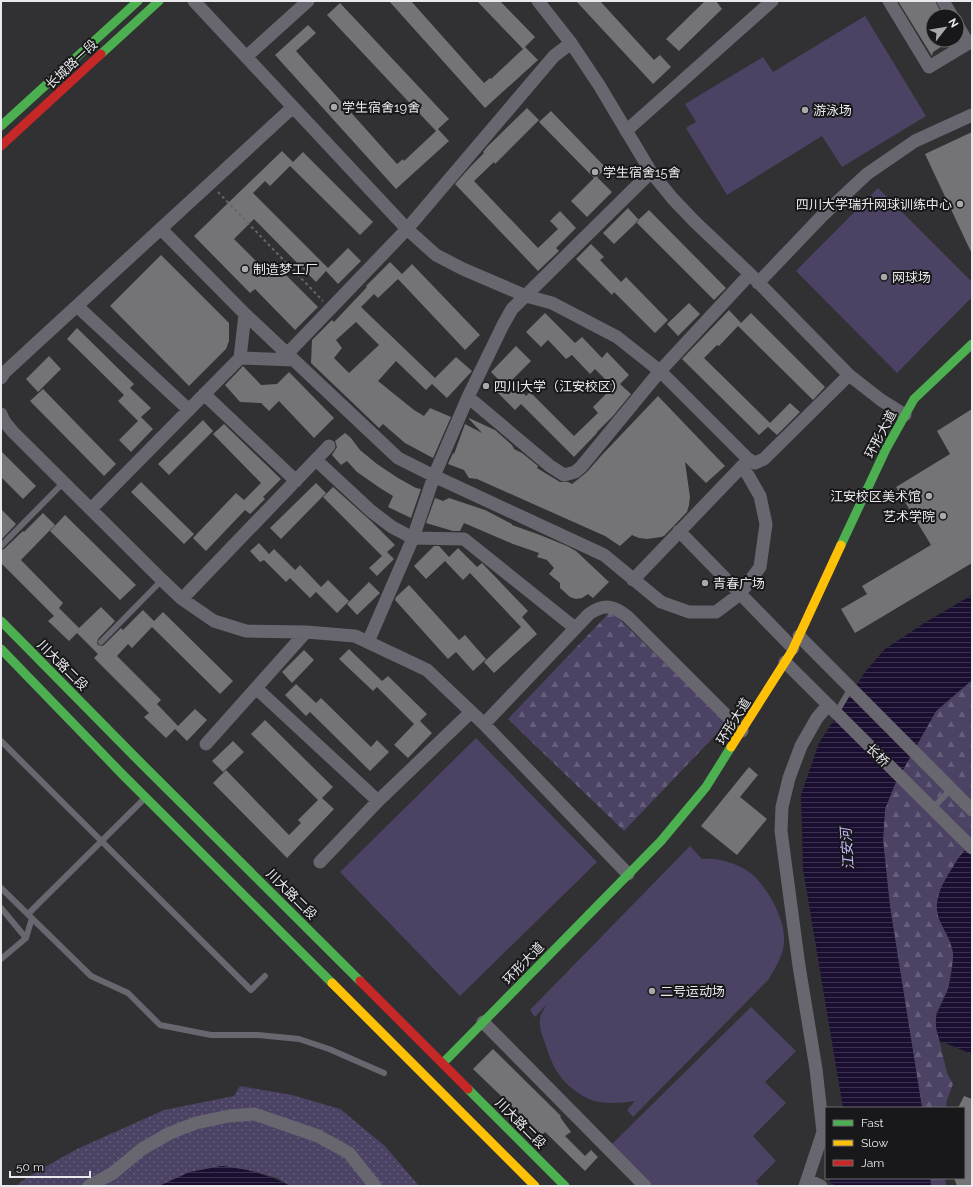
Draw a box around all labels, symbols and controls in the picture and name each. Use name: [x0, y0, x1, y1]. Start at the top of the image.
north arrow: [925, 8, 965, 48]
text: N: [945, 16, 961, 30]
street label: 长城路一段: [42, 37, 100, 92]
place label: 学生宿舍19舍: [342, 100, 420, 115]
marker: 学生宿舍19舍: [329, 102, 339, 112]
place label: 游泳场: [813, 103, 852, 118]
marker: 游泳场: [800, 105, 810, 115]
place label: 学生宿舍15舍: [603, 165, 681, 180]
marker: 学生宿舍15舍: [590, 167, 600, 177]
place label: 四川大学瑞升网球训练中心: [796, 197, 952, 212]
marker: 四川大学瑞升网球训练中心: [955, 199, 965, 209]
place label: 制造梦工厂: [253, 262, 318, 277]
marker: 制造梦工厂: [240, 264, 250, 274]
place label: 网球场: [892, 270, 931, 285]
marker: 网球场: [879, 272, 889, 282]
place label: 四川大学（江安校区）: [494, 379, 624, 394]
marker: 四川大学（江安校区）: [481, 381, 491, 391]
street label: 环形大道: [862, 408, 899, 461]
place label: 江安校区美术馆: [830, 489, 921, 504]
marker: 江安校区美术馆: [924, 491, 934, 501]
place label: 艺术学院: [883, 509, 935, 524]
marker: 艺术学院: [938, 511, 948, 521]
place label: 青春广场: [713, 576, 765, 591]
marker: 青春广场: [700, 578, 710, 588]
street label: 川大路二段: [34, 637, 91, 694]
street label: 环形大道: [713, 695, 754, 747]
street label: 长桥: [863, 741, 892, 770]
water label: 江安河: [837, 825, 856, 871]
street label: 川大路二段: [263, 866, 320, 923]
street label: 环形大道: [500, 939, 547, 987]
place label: 二号运动场: [660, 984, 725, 999]
marker: 二号运动场: [647, 986, 657, 996]
street label: 川大路二段: [492, 1095, 549, 1152]
legend: [825, 1107, 965, 1179]
text: Fast: [861, 1116, 884, 1130]
text: Slow: [861, 1136, 888, 1150]
scale bar: [10, 1153, 90, 1179]
text: Jam: [861, 1156, 884, 1170]
text: 50 m: [16, 1160, 44, 1174]

